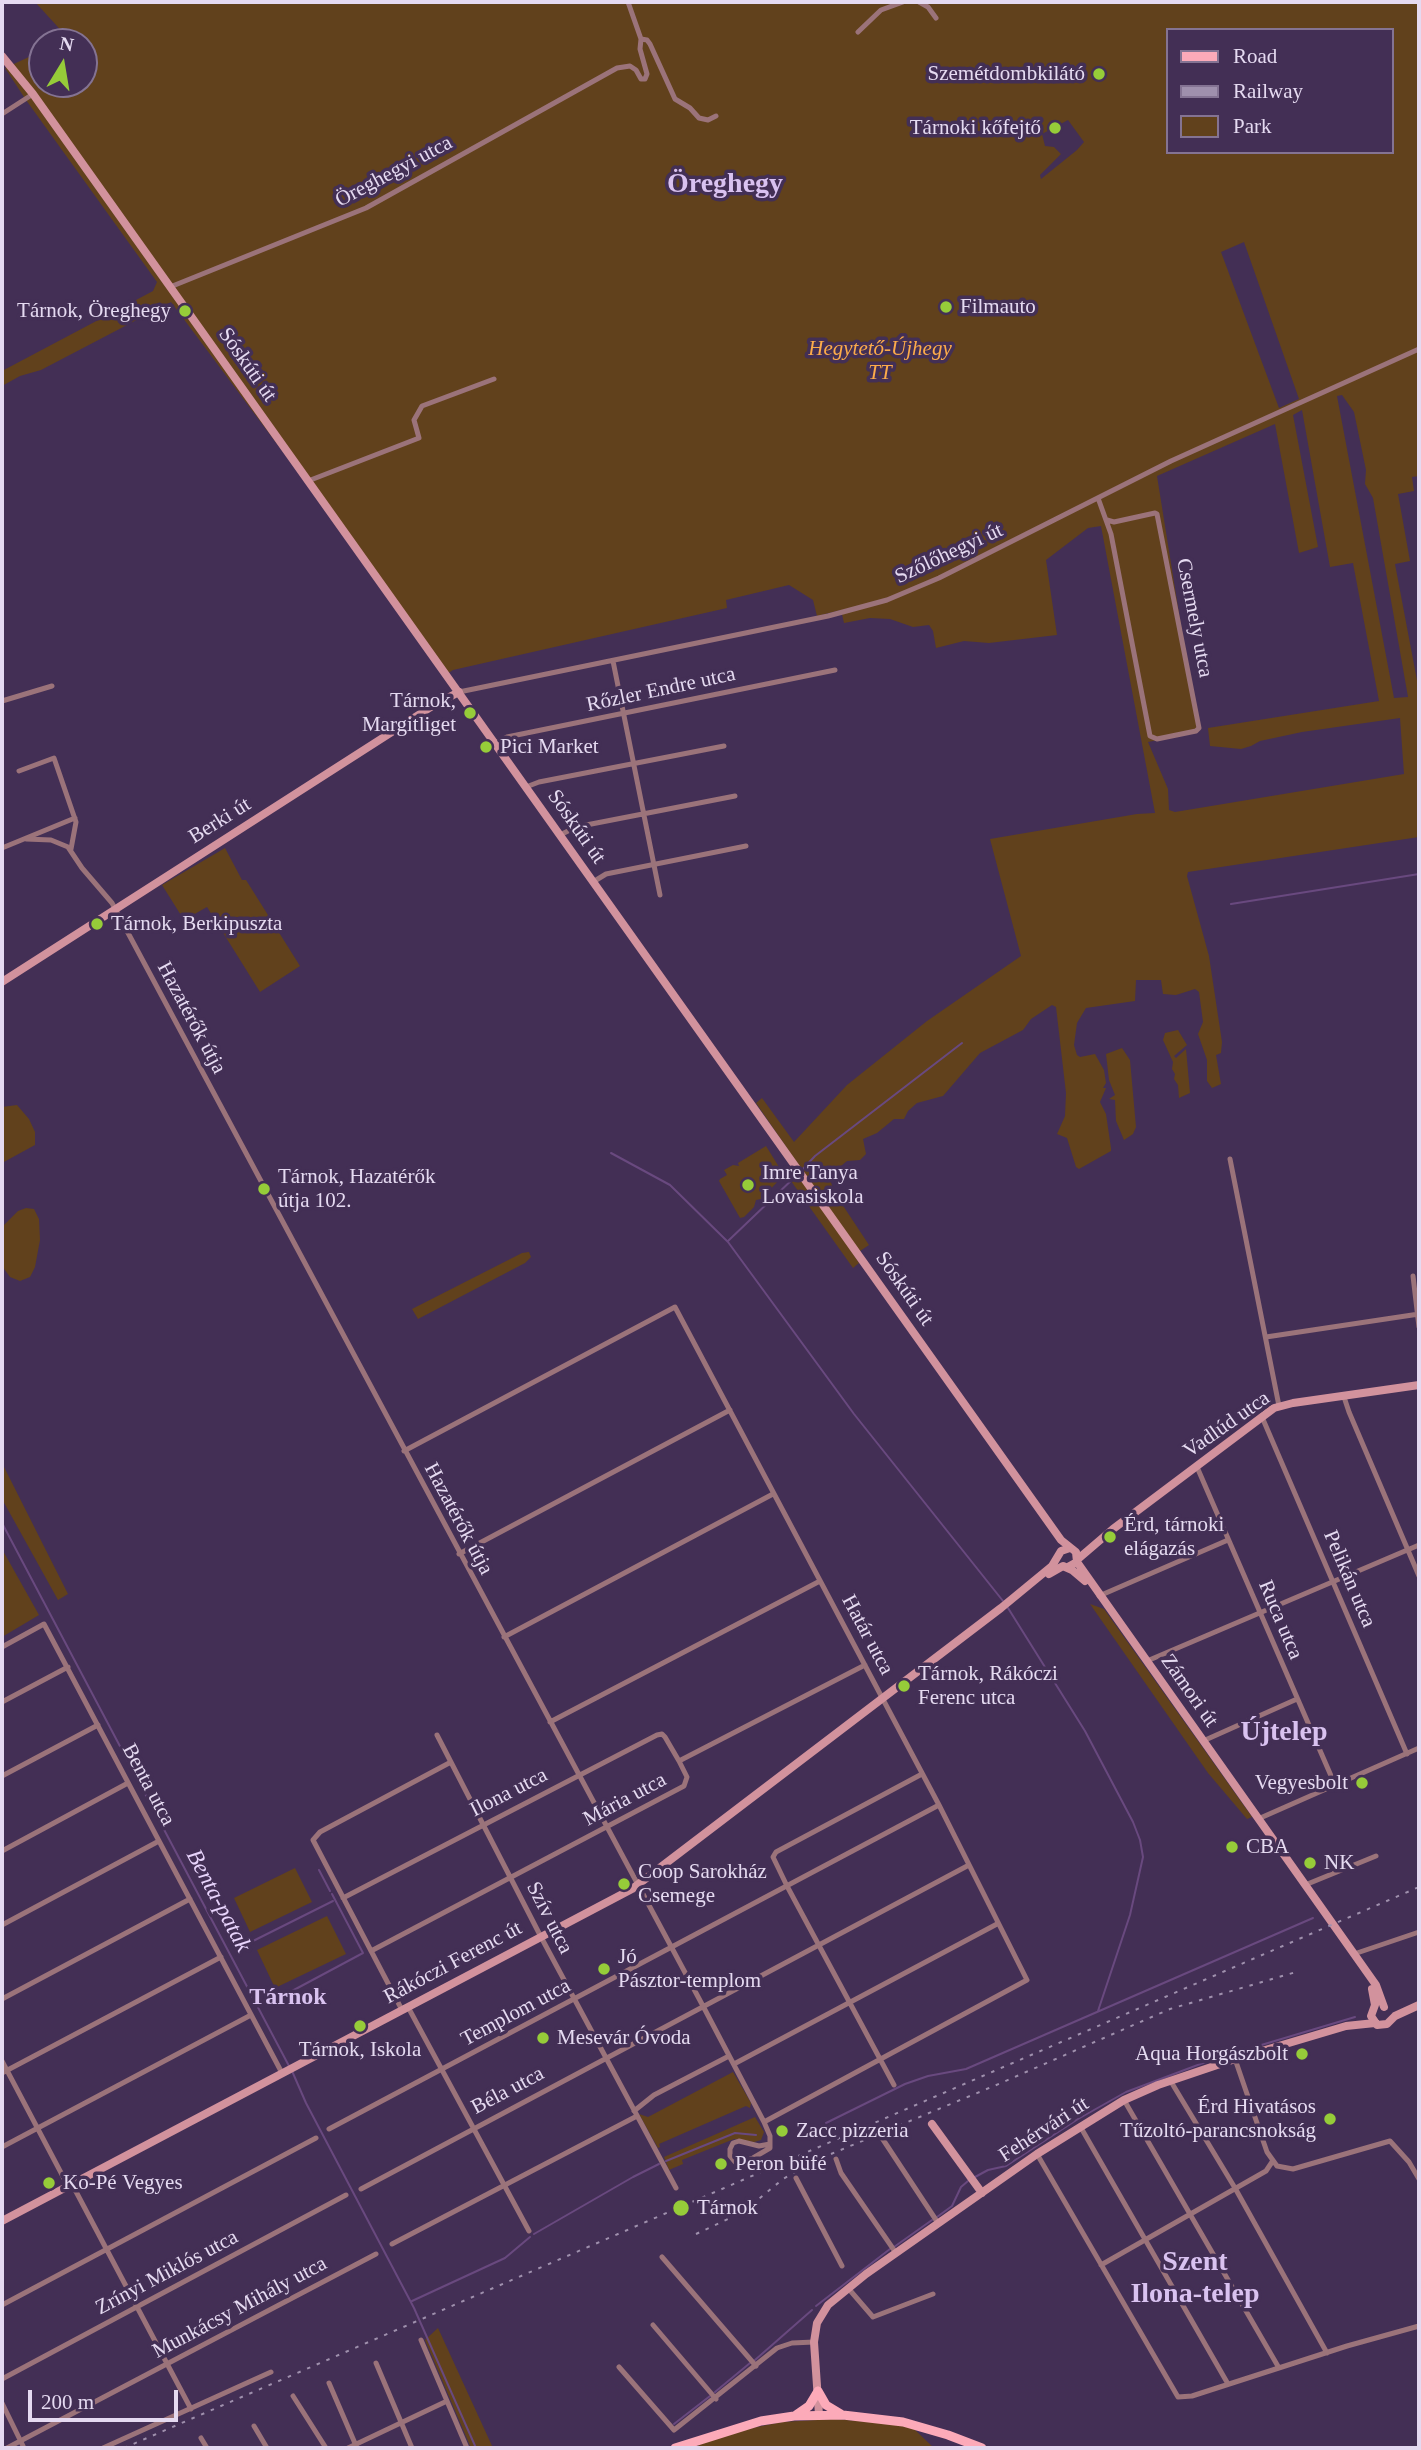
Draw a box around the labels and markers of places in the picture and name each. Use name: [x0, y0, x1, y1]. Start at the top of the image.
place label: Szemétdombkilátó: [928, 61, 1085, 87]
marker: Szemétdombkilátó: [1091, 66, 1107, 82]
place label: Tárnoki kőfejtő: [910, 115, 1041, 141]
marker: Tárnoki kőfejtő: [1047, 120, 1063, 136]
place label: Filmauto: [960, 294, 1036, 320]
place label: Tárnok, Öreghegy: [17, 298, 171, 324]
marker: Filmauto: [938, 299, 954, 315]
marker: Tárnok, Öreghegy: [177, 303, 193, 319]
place label: Tárnok, Margitliget: [362, 688, 456, 738]
marker: Tárnok, Margitliget: [462, 705, 478, 721]
place label: Pici Market: [500, 734, 599, 760]
marker: Pici Market: [478, 739, 494, 755]
place label: Tárnok, Berkipuszta: [111, 911, 282, 937]
marker: Tárnok, Berkipuszta: [89, 916, 105, 932]
place label: Imre Tanya Lovasiskola: [762, 1160, 863, 1210]
place label: Tárnok, Hazatérők útja 102.: [278, 1164, 435, 1214]
marker: Imre Tanya Lovasiskola: [740, 1177, 756, 1193]
marker: Tárnok, Hazatérők útja 102.: [256, 1181, 272, 1197]
place label: Érd, tárnoki elágazás: [1124, 1512, 1224, 1562]
marker: Érd, tárnoki elágazás: [1102, 1529, 1118, 1545]
place label: Tárnok, Rákóczi Ferenc utca: [918, 1661, 1058, 1711]
marker: Tárnok, Rákóczi Ferenc utca: [896, 1678, 912, 1694]
place label: Vegyesbolt: [1255, 1770, 1348, 1796]
marker: Vegyesbolt: [1354, 1775, 1370, 1791]
place label: CBA: [1246, 1834, 1289, 1860]
marker: CBA: [1224, 1839, 1240, 1855]
place label: NK: [1324, 1850, 1354, 1876]
marker: NK: [1302, 1855, 1318, 1871]
place label: Coop Sarokház Csemege: [638, 1859, 767, 1909]
marker: Coop Sarokház Csemege: [616, 1876, 632, 1892]
place label: Jó Pásztor-templom: [618, 1944, 761, 1994]
marker: Jó Pásztor-templom: [596, 1961, 612, 1977]
marker: Tárnok, Iskola: [352, 2018, 368, 2034]
place label: Mesevár Óvoda: [557, 2025, 691, 2051]
marker: Mesevár Óvoda: [535, 2030, 551, 2046]
place label: Tárnok, Iskola: [299, 2037, 421, 2063]
place label: Aqua Horgászbolt: [1135, 2041, 1288, 2067]
marker: Aqua Horgászbolt: [1294, 2046, 1310, 2062]
place label: Érd Hivatásos Tűzoltó-parancsnokság: [1120, 2094, 1316, 2144]
marker: Érd Hivatásos Tűzoltó-parancsnokság: [1322, 2111, 1338, 2127]
place label: Zacc pizzeria: [796, 2118, 908, 2144]
marker: Zacc pizzeria: [774, 2123, 790, 2139]
place label: Peron büfé: [735, 2151, 827, 2177]
marker: Peron büfé: [713, 2156, 729, 2172]
place label: Ko-Pé Vegyes: [63, 2170, 183, 2196]
marker: Ko-Pé Vegyes: [41, 2175, 57, 2191]
place label: Tárnok: [697, 2195, 758, 2221]
marker: Tárnok: [671, 2198, 691, 2218]

